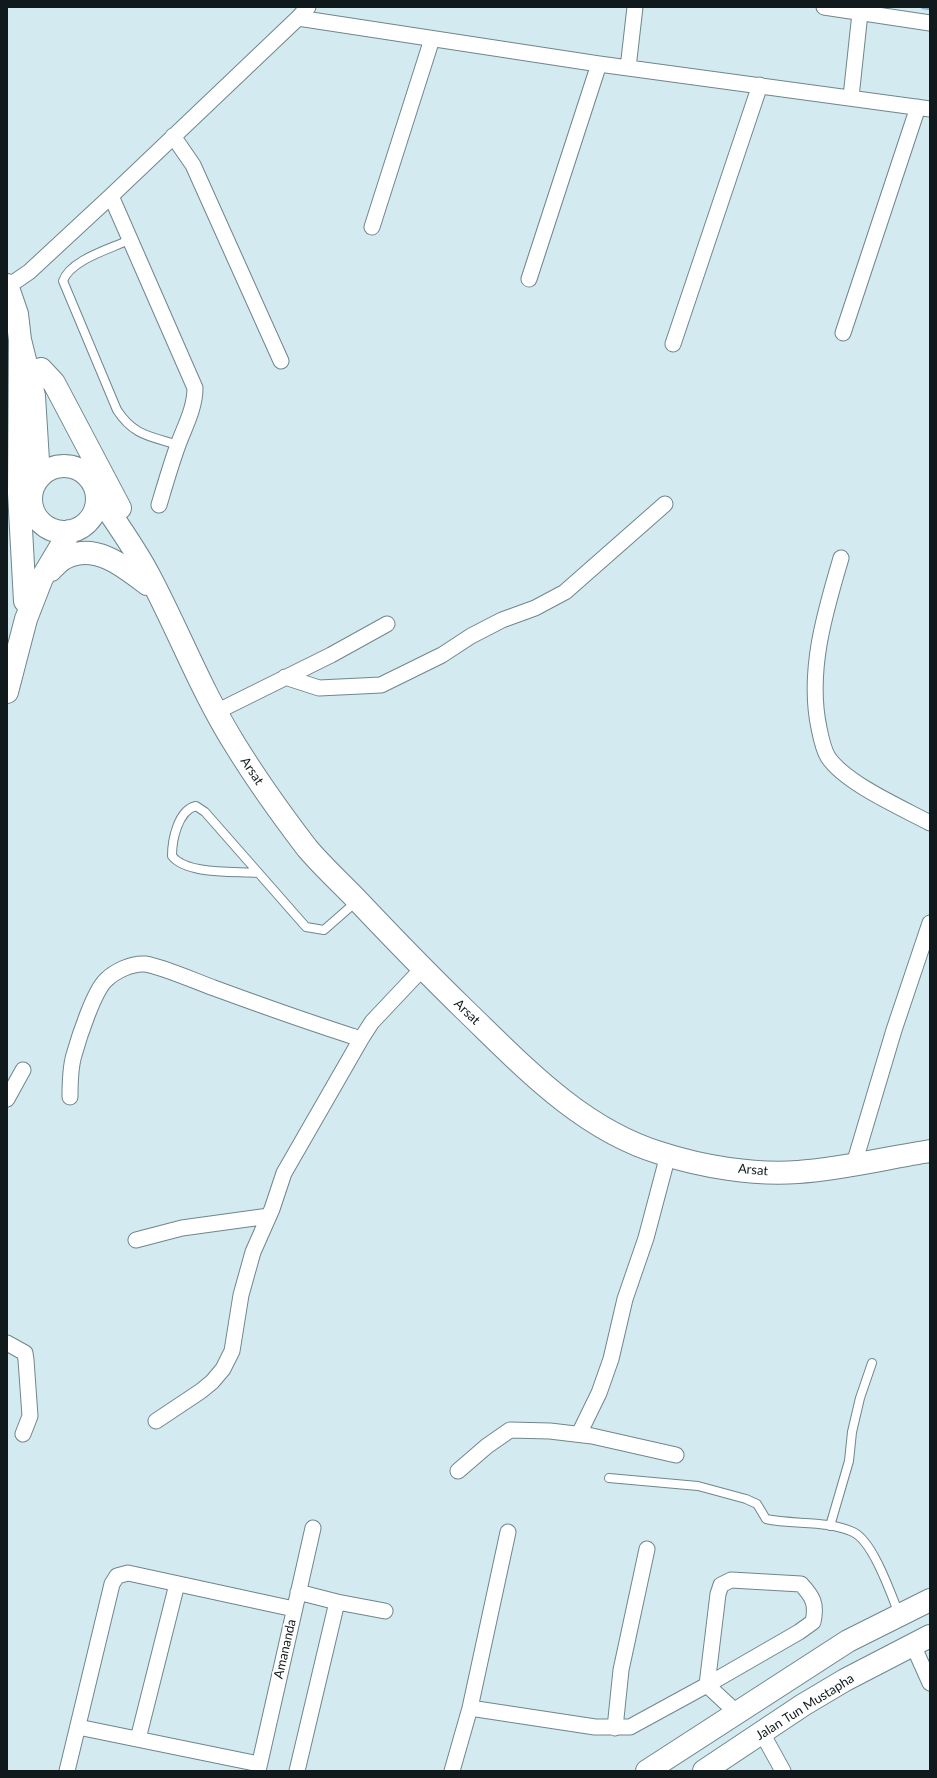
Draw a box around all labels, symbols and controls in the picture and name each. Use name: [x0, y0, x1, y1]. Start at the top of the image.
street label: Arsat: [237, 754, 267, 788]
street label: Arsat: [451, 996, 483, 1028]
street label: Arsat: [737, 1161, 769, 1179]
street label: Amananda: [271, 1618, 299, 1680]
street label: Jalan Tun Mustapha: [753, 1670, 857, 1744]

